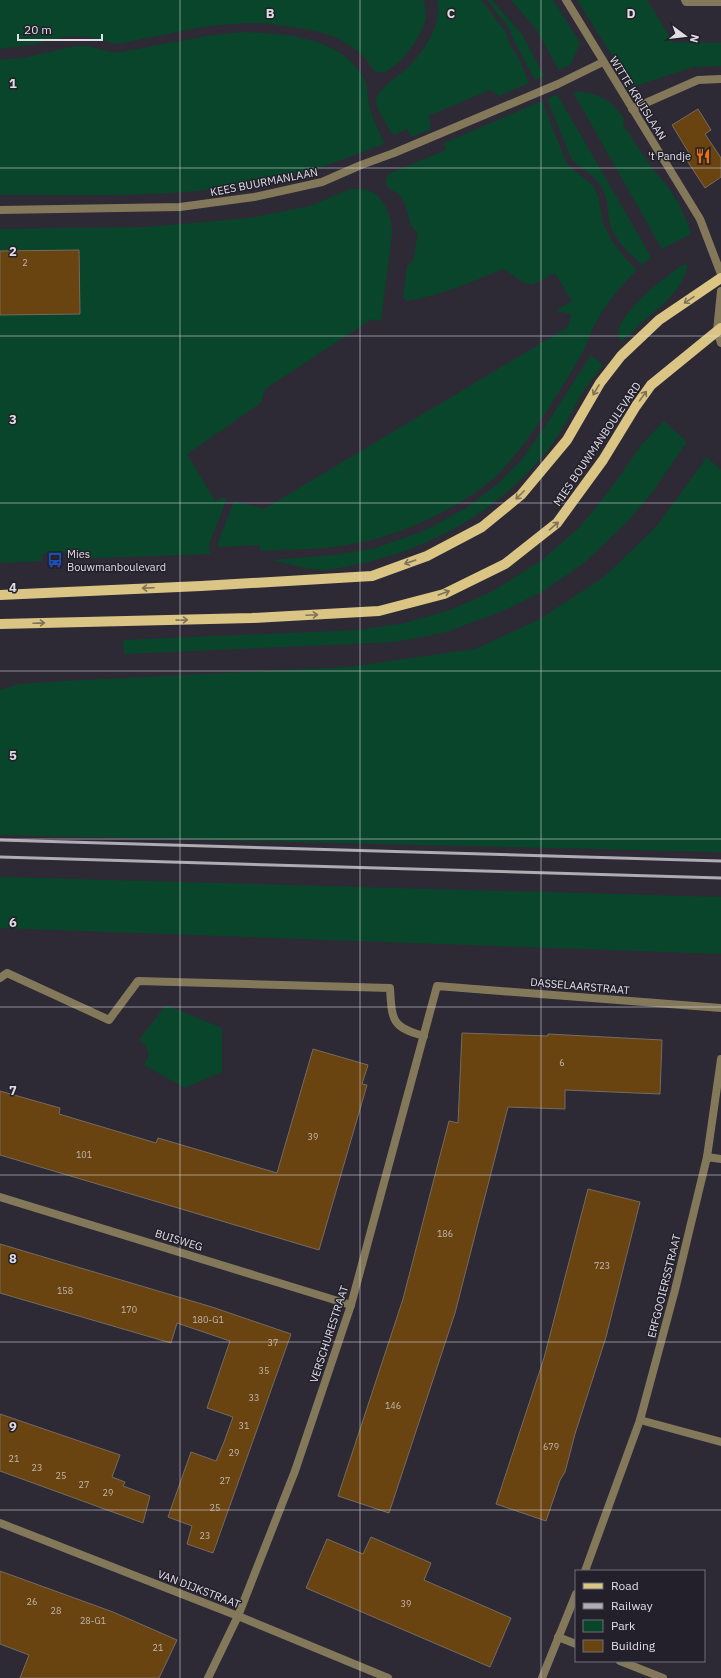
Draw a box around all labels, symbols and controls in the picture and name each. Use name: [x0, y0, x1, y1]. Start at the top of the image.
text: B: [266, 5, 275, 22]
text: C: [447, 5, 456, 22]
text: D: [626, 5, 636, 22]
scale bar: [18, 16, 102, 42]
north arrow: [665, 16, 705, 56]
text: 20 m: [24, 22, 52, 37]
text: N: [687, 33, 702, 44]
street label: WITTE KRUISLAAN: [607, 54, 669, 142]
text: 1: [9, 75, 17, 92]
restaurant icon: 't Pandje: [694, 147, 712, 165]
place label: 't Pandje: [648, 149, 691, 163]
street label: KEES BUURMANLAAN: [209, 165, 319, 199]
text: 2: [9, 243, 17, 260]
house number: 2: [22, 257, 28, 268]
one-way arrow: [684, 296, 695, 304]
street label: MIES BOUWMANBOULEVARD: [550, 379, 644, 509]
one-way arrow: [592, 384, 600, 396]
one-way arrow: [639, 391, 647, 402]
text: 3: [9, 411, 17, 428]
one-way arrow: [515, 490, 525, 500]
one-way arrow: [548, 521, 559, 530]
place label: Mies Bouwmanboulevard: [67, 547, 166, 574]
bus stop icon: Mies Bouwmanboulevard: [46, 551, 64, 569]
one-way arrow: [404, 559, 417, 566]
text: 4: [9, 579, 17, 596]
one-way arrow: [142, 585, 155, 592]
one-way arrow: [437, 589, 449, 597]
one-way arrow: [305, 611, 318, 618]
one-way arrow: [175, 616, 188, 624]
one-way arrow: [32, 619, 45, 627]
text: 5: [9, 747, 17, 764]
text: 6: [9, 914, 17, 931]
street label: DASSELAARSTRAAT: [530, 975, 631, 997]
house number: 6: [559, 1057, 565, 1068]
text: 7: [9, 1082, 17, 1099]
house number: 39: [308, 1131, 318, 1142]
house number: 101: [76, 1149, 92, 1160]
street label: BUISWEG: [153, 1226, 205, 1254]
house number: 186: [437, 1228, 453, 1239]
street label: ERFGOOIERSSTRAAT: [644, 1232, 684, 1339]
text: 8: [9, 1250, 17, 1267]
house number: 723: [594, 1260, 610, 1271]
street label: VERSCHURESTRAAT: [307, 1283, 352, 1384]
house number: 158: [57, 1285, 73, 1296]
house number: 170: [121, 1304, 137, 1315]
house number: 180-G1: [192, 1314, 224, 1325]
house number: 37: [268, 1337, 278, 1348]
house number: 35: [259, 1365, 269, 1376]
house number: 33: [249, 1392, 259, 1403]
house number: 146: [385, 1400, 401, 1411]
text: 9: [9, 1418, 17, 1435]
house number: 31: [239, 1420, 249, 1431]
house number: 679: [543, 1441, 559, 1452]
house number: 29: [229, 1447, 239, 1458]
house number: 21: [9, 1453, 19, 1464]
house number: 23: [32, 1462, 42, 1473]
house number: 25: [56, 1470, 66, 1481]
house number: 27: [220, 1475, 230, 1486]
house number: 27: [79, 1479, 89, 1490]
house number: 29: [103, 1487, 113, 1498]
house number: 25: [210, 1502, 220, 1513]
house number: 23: [200, 1530, 210, 1541]
street label: VAN DIJKSTRAAT: [156, 1567, 243, 1611]
legend: [575, 1570, 705, 1662]
text: Road: [611, 1578, 639, 1593]
house number: 26: [27, 1596, 37, 1607]
house number: 39: [401, 1598, 411, 1609]
text: Railway: [611, 1598, 653, 1613]
house number: 28: [51, 1605, 61, 1616]
house number: 28-G1: [80, 1615, 106, 1626]
text: Park: [611, 1618, 636, 1633]
text: Building: [611, 1638, 656, 1653]
house number: 21: [153, 1642, 163, 1653]

